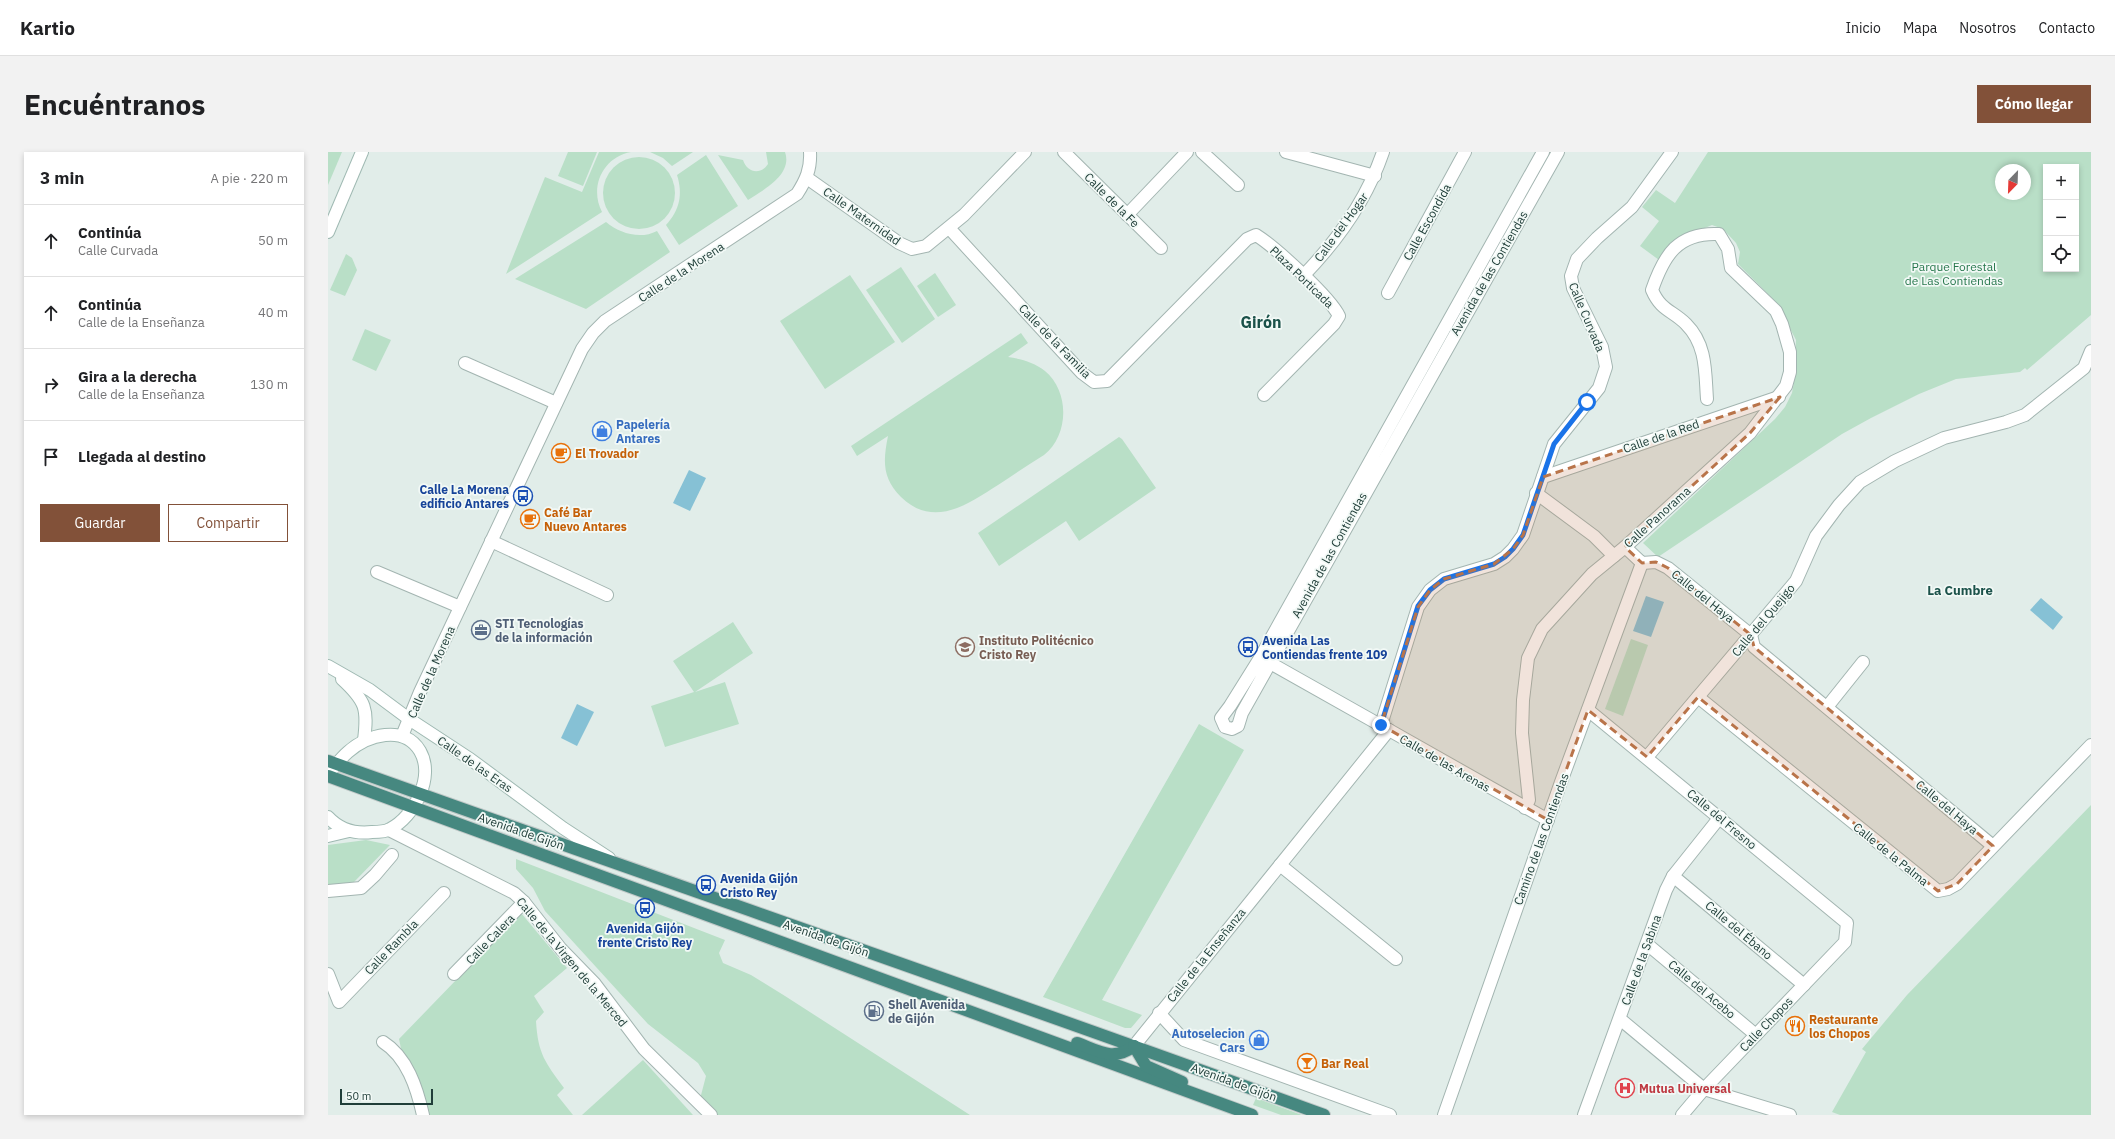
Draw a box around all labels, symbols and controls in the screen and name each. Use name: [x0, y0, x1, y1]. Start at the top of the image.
text: Kartio: [20, 16, 75, 40]
text: Inicio: [1845, 19, 1881, 37]
text: Mapa: [1903, 19, 1937, 37]
text: Nosotros: [1959, 19, 2016, 37]
text: Contacto: [2038, 19, 2095, 37]
button: Cómo llegar: [1977, 85, 2091, 123]
text: Encuéntranos: [24, 86, 205, 123]
north arrow: [1995, 164, 2031, 200]
map controls: [2043, 164, 2079, 272]
button: +: [2043, 164, 2079, 200]
text: 3 min: [40, 167, 84, 189]
street label: Calle de la Fe: [1081, 169, 1143, 231]
text: A pie · 220 m: [210, 170, 288, 187]
street label: Calle Escondida: [1400, 180, 1455, 263]
street label: Calle Maternidad: [820, 184, 904, 248]
street label: Calle del Hogar: [1311, 189, 1371, 264]
button: −: [2043, 200, 2079, 236]
street label: Avenida de las Contiendas: [1447, 208, 1531, 338]
text: Continúa: [78, 223, 142, 242]
icon: ahead: [40, 230, 62, 252]
text: 50 m: [258, 232, 288, 249]
button: locate: [2043, 236, 2079, 272]
street label: Calle de la Morena: [635, 238, 727, 305]
text: Calle Curvada: [78, 242, 158, 259]
street label: Plaza Porticada: [1267, 243, 1337, 312]
park label: Parque Forestal de Las Contiendas: [1905, 259, 2003, 288]
street label: Calle Curvada: [1566, 280, 1609, 355]
text: Continúa: [78, 295, 142, 314]
street label: Calle de la Familia: [1016, 301, 1095, 382]
icon: ahead: [40, 302, 62, 324]
text: 40 m: [258, 304, 288, 321]
district label: Girón: [1240, 312, 1282, 332]
text: Calle de la Enseñanza: [78, 314, 205, 331]
text: Gira a la derecha: [78, 367, 197, 386]
icon: right: [40, 374, 62, 396]
text: 130 m: [250, 376, 288, 393]
text: Calle de la Enseñanza: [78, 386, 205, 403]
route start: [1578, 393, 1596, 411]
street label: Calle de la Red: [1621, 416, 1701, 456]
place label: Papelería Antares: [616, 417, 670, 446]
shop icon: Papelería Antares: [591, 420, 613, 442]
cafe icon: El Trovador: [550, 442, 572, 464]
icon: arrive: [40, 446, 62, 468]
place label: El Trovador: [575, 446, 639, 461]
text: Llegada al destino: [78, 447, 206, 466]
place label: Calle La Morena edificio Antares: [419, 482, 509, 511]
street label: Calle Panorama: [1621, 483, 1694, 551]
bus stop icon: Calle La Morena edificio Antares: [512, 485, 534, 507]
street label: Avenida de las Contiendas: [1288, 489, 1370, 620]
button: Guardar: [40, 504, 160, 542]
button: Compartir: [168, 504, 288, 542]
place label: Café Bar Nuevo Antares: [544, 505, 627, 534]
cafe icon: Café Bar Nuevo Antares: [519, 508, 541, 530]
street label: Calle del Haya: [1669, 566, 1738, 626]
street label: Calle del Quejigo: [1728, 580, 1798, 659]
district label: La Cumbre: [1927, 582, 1993, 599]
place label: STI Tecnologías de la información: [495, 616, 593, 645]
office icon: STI Tecnologías de la información: [470, 619, 492, 641]
street label: Calle de la Morena: [404, 623, 458, 720]
place label: Instituto Politécnico Cristo Rey: [979, 633, 1094, 662]
place label: Avenida Las Contiendas frente 109: [1262, 633, 1387, 662]
school or university icon: Instituto Politécnico Cristo Rey: [954, 636, 976, 658]
bus stop icon: Avenida Las Contiendas frente 109: [1237, 636, 1259, 658]
route end: [1372, 716, 1390, 734]
street label: Calle de las Arenas: [1397, 731, 1493, 795]
street label: Calle de las Eras: [435, 733, 515, 795]
street label: Camino de las Contiendas: [1510, 771, 1572, 907]
street label: Calle del Haya: [1913, 777, 1982, 838]
street label: Calle del Fresno: [1684, 786, 1760, 853]
street label: Avenida de Gijón: [476, 809, 566, 853]
street label: Calle de la Palma: [1850, 819, 1932, 889]
place label: Avenida Gijón Cristo Rey: [720, 871, 798, 900]
bus stop icon: Avenida Gijón Cristo Rey: [695, 874, 717, 896]
street label: Calle de la Virgen de la Merced: [513, 894, 631, 1030]
bus stop icon: Avenida Gijón frente Cristo Rey: [634, 897, 656, 919]
street label: Calle del Ébano: [1702, 897, 1776, 963]
street label: Calle de la Enseñanza: [1163, 904, 1249, 1005]
street label: Calle Calera: [462, 910, 518, 967]
street label: Calle de la Sabina: [1618, 912, 1665, 1007]
street label: Calle Rambla: [361, 916, 421, 978]
street label: Avenida de Gijón: [781, 916, 871, 960]
place label: Avenida Gijón frente Cristo Rey: [598, 921, 693, 950]
street label: Calle del Acebo: [1665, 956, 1739, 1022]
street label: Calle Chopos: [1736, 993, 1796, 1054]
place label: Shell Avenida de Gijón: [888, 997, 965, 1026]
fuel station icon: Shell Avenida de Gijón: [863, 1000, 885, 1022]
place label: Restaurante los Chopos: [1809, 1012, 1878, 1041]
restaurant icon: Restaurante los Chopos: [1784, 1015, 1806, 1037]
place label: Autoselecion Cars: [1172, 1026, 1245, 1055]
shop icon: Autoselecion Cars: [1248, 1029, 1270, 1051]
bar icon: Bar Real: [1296, 1052, 1318, 1074]
place label: Bar Real: [1321, 1056, 1369, 1071]
street label: Avenida de Gijón: [1189, 1060, 1279, 1104]
hospital icon: Mutua Universal: [1614, 1077, 1636, 1099]
place label: Mutua Universal: [1639, 1081, 1731, 1096]
scale bar: [340, 1087, 433, 1106]
text: 50 m: [346, 1089, 371, 1103]

